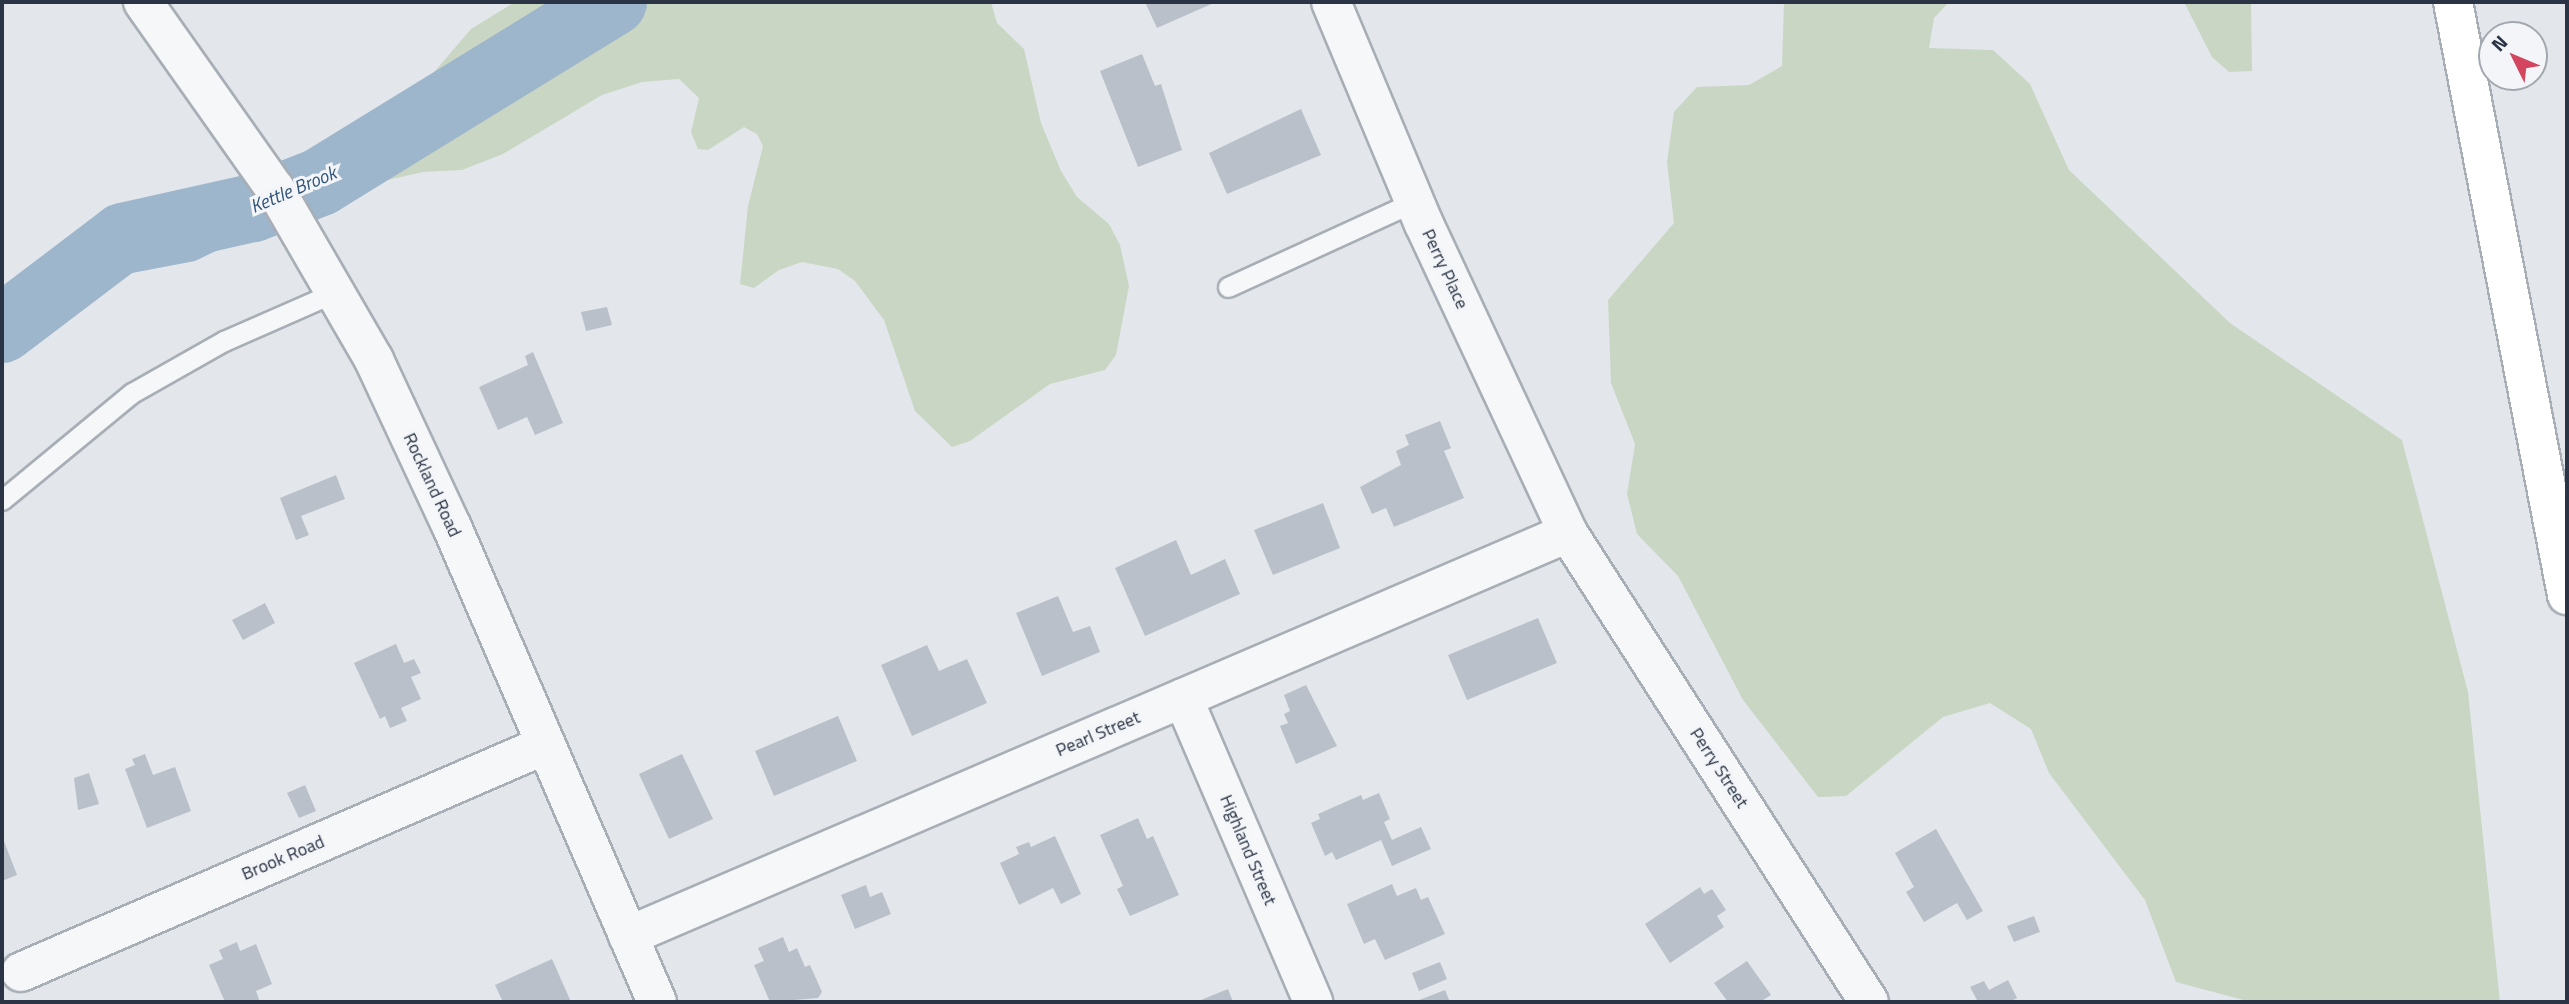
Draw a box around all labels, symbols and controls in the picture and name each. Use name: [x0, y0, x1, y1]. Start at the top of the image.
north arrow: [2478, 21, 2548, 91]
text: N: [2484, 28, 2514, 57]
water label: Kettle Brook: [247, 161, 339, 217]
street label: Perry Place: [1417, 226, 1473, 312]
street label: Rockland Road: [399, 430, 465, 540]
street label: Pearl Street: [1053, 707, 1143, 761]
street label: Perry Street: [1685, 724, 1753, 812]
street label: Highland Street: [1215, 792, 1281, 908]
street label: Brook Road: [238, 831, 328, 885]

